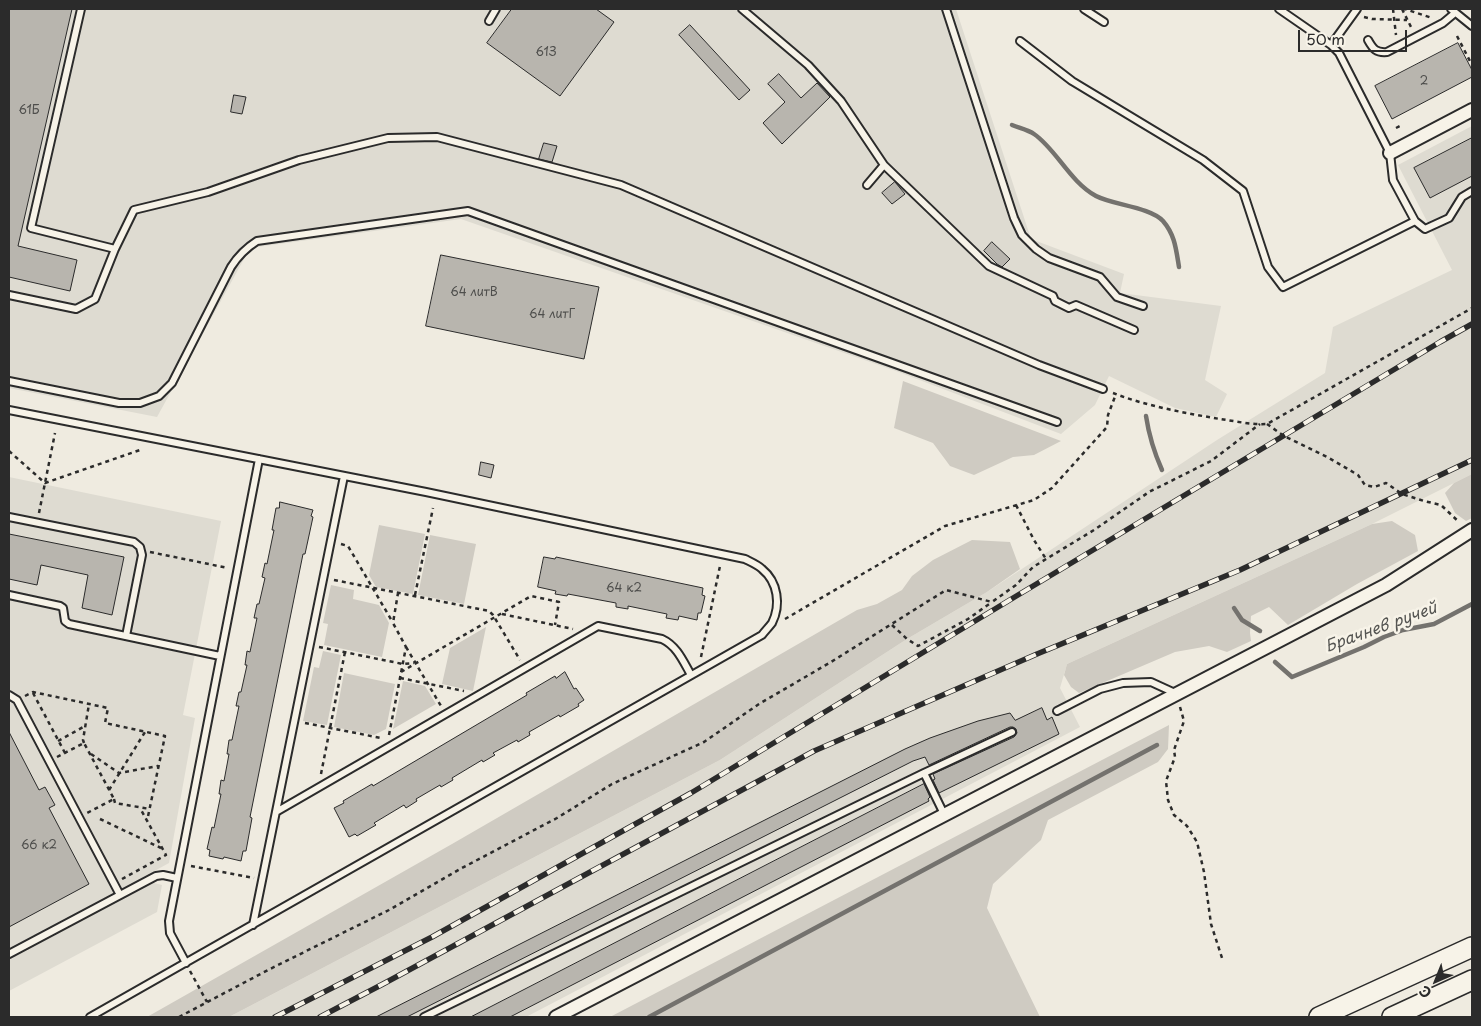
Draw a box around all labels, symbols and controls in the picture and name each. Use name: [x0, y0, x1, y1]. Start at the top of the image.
scale bar: [1301, 20, 1410, 52]
text: 50 m: [1306, 27, 1345, 50]
house number: 61З: [535, 46, 557, 60]
house number: 2: [1420, 75, 1428, 89]
house number: 61Б: [18, 104, 40, 118]
house number: 64 литВ: [450, 286, 498, 300]
house number: 64 литГ: [529, 308, 575, 322]
house number: 64 к2: [606, 582, 642, 596]
water label: Брачнев ручей: [1322, 599, 1440, 657]
house number: 66 к2: [21, 839, 57, 853]
north arrow: [1411, 956, 1461, 1006]
text: С: [1414, 981, 1436, 1003]

